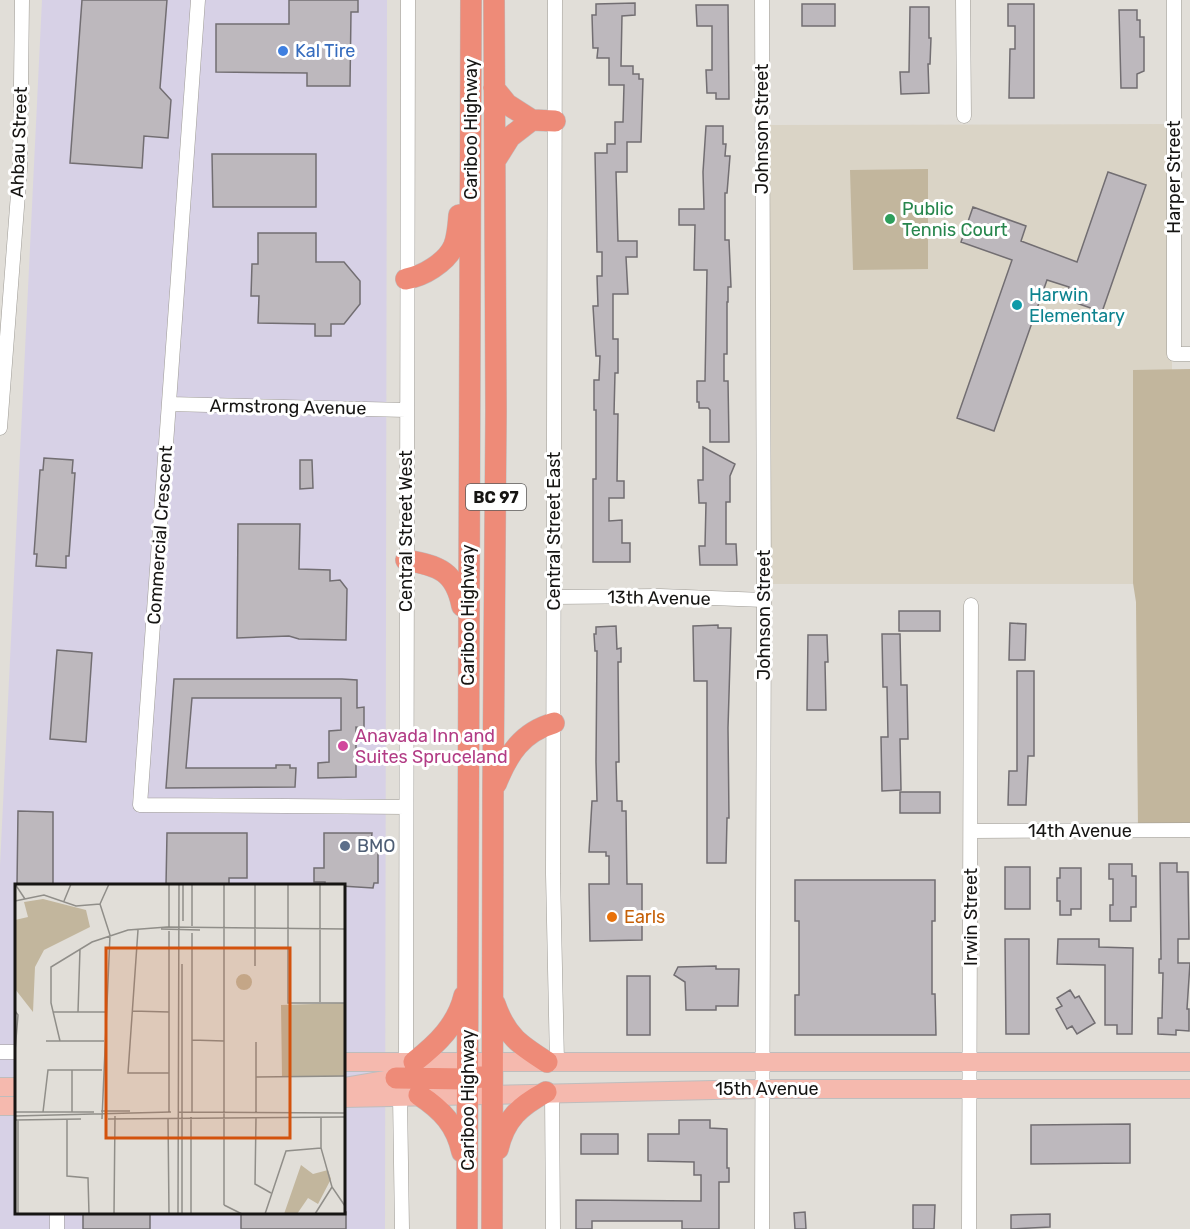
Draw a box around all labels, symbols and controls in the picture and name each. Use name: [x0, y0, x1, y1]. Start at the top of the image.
place label: Kal Tire: [295, 40, 355, 62]
marker: Kal Tire: [276, 44, 290, 58]
street label: Cariboo Highway: [460, 58, 482, 200]
street label: Johnson Street: [751, 64, 773, 194]
street label: Ahbau Street: [6, 86, 32, 198]
street label: Harper Street: [1163, 120, 1185, 234]
place label: Public Tennis Court: [902, 198, 1008, 241]
marker: Public Tennis Court: [883, 212, 897, 226]
place label: Harwin Elementary: [1029, 284, 1125, 327]
marker: Harwin Elementary: [1010, 298, 1024, 312]
street label: Armstrong Avenue: [209, 395, 367, 419]
street label: Commercial Crescent: [143, 445, 177, 625]
street label: Central Street West: [395, 450, 417, 612]
street label: Central Street East: [543, 452, 565, 610]
road number: BC 97: [466, 484, 526, 510]
street label: Cariboo Highway: [457, 544, 479, 686]
street label: Johnson Street: [753, 550, 775, 680]
street label: 13th Avenue: [607, 586, 711, 610]
place label: Anavada Inn and Suites Spruceland: [355, 725, 508, 768]
marker: Anavada Inn and Suites Spruceland: [336, 739, 350, 753]
street label: 14th Avenue: [1028, 820, 1132, 842]
place label: BMO: [357, 835, 396, 857]
marker: BMO: [338, 839, 352, 853]
street label: Irwin Street: [960, 868, 982, 966]
inset map: [15, 884, 345, 1214]
place label: Earls: [624, 906, 665, 928]
marker: Earls: [605, 910, 619, 924]
street label: Cariboo Highway: [457, 1029, 479, 1171]
street label: 15th Avenue: [715, 1078, 819, 1100]

